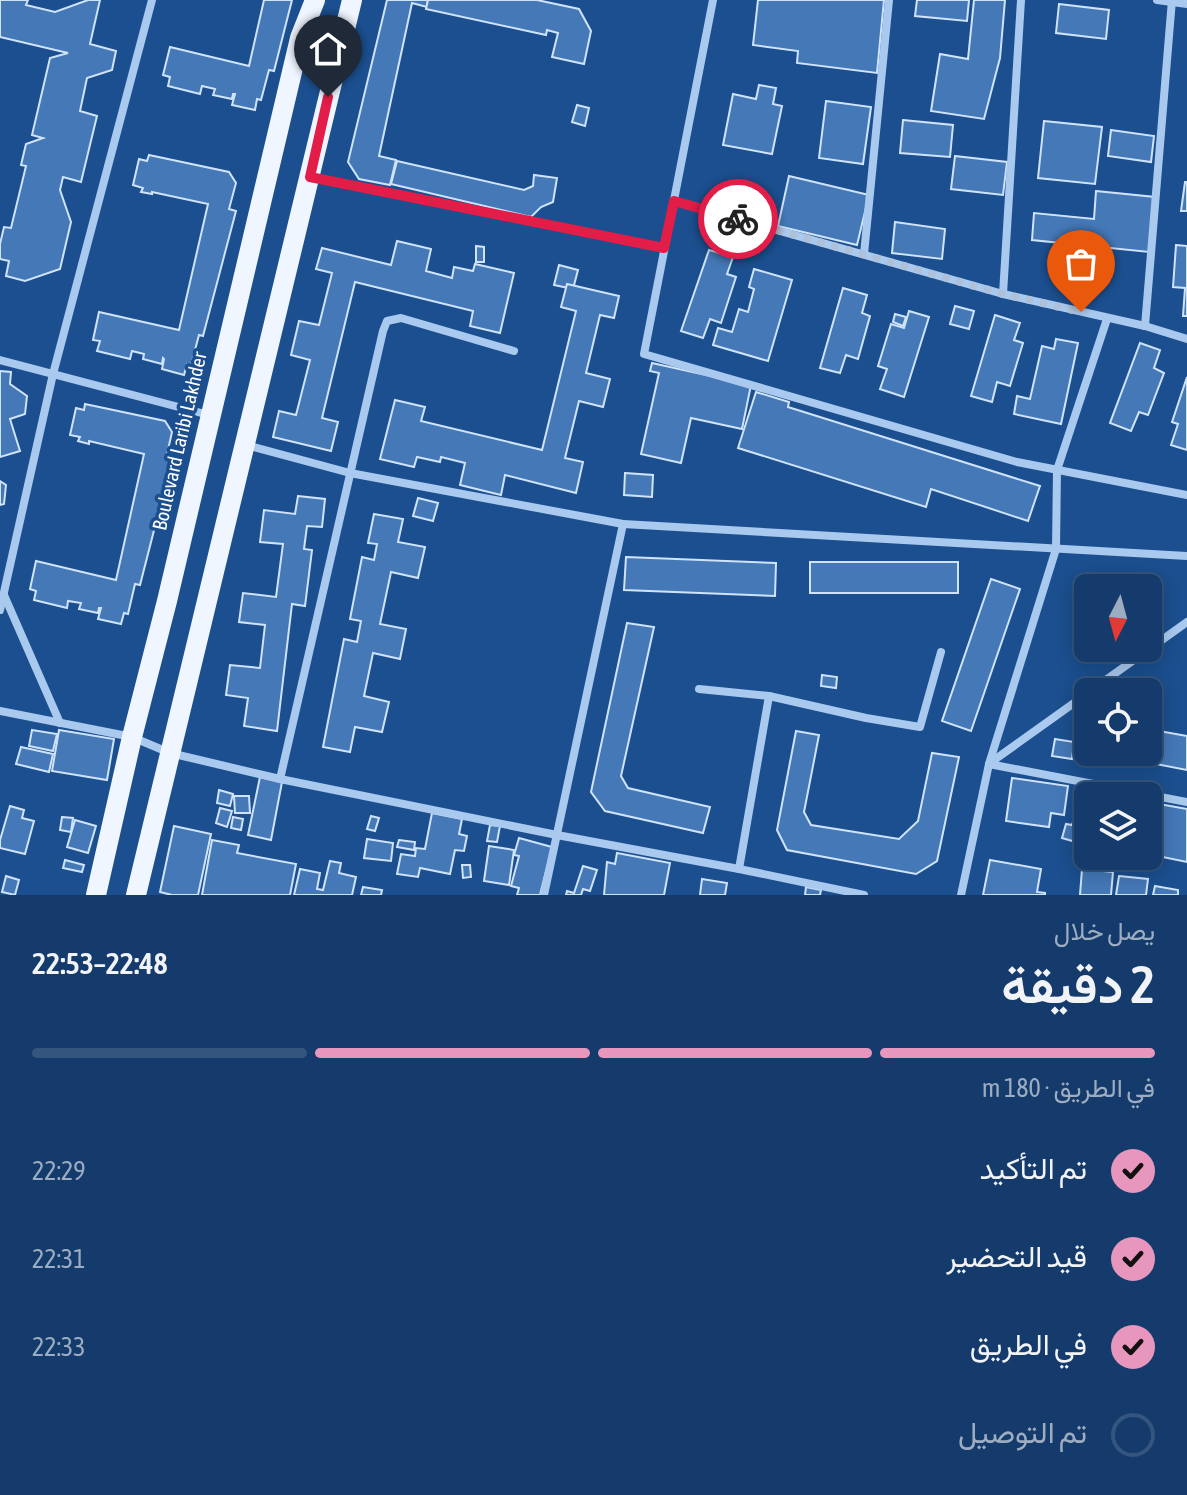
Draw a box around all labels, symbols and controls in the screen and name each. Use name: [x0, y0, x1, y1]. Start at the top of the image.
pin: [294, 15, 362, 97]
icon: home: [306, 27, 350, 71]
courier: [698, 179, 778, 259]
icon: bike: [716, 197, 760, 241]
pin: [1047, 230, 1115, 312]
icon: bag: [1059, 242, 1103, 286]
street label: Boulevard Laribi Lakhder: [147, 349, 211, 532]
north arrow: [1074, 574, 1162, 662]
map controls: [1074, 574, 1162, 870]
button: locate: [1074, 678, 1162, 766]
button: layers: [1074, 782, 1162, 870]
text: يصل خلال: [1054, 916, 1155, 946]
text: 22:48–22:53: [32, 946, 168, 980]
text: 2 دقيقة: [1001, 954, 1155, 1014]
text: في الطريق · 180 m: [982, 1073, 1155, 1103]
icon: check: [1111, 1149, 1155, 1193]
text: تم التأكيد: [980, 1151, 1087, 1185]
text: 22:29: [32, 1156, 86, 1186]
icon: check: [1111, 1237, 1155, 1281]
text: قيد التحضير: [946, 1239, 1087, 1273]
text: 22:31: [32, 1244, 86, 1274]
icon: check: [1111, 1325, 1155, 1369]
text: في الطريق: [970, 1327, 1087, 1361]
text: 22:33: [32, 1332, 86, 1362]
text: تم التوصيل: [958, 1415, 1087, 1449]

